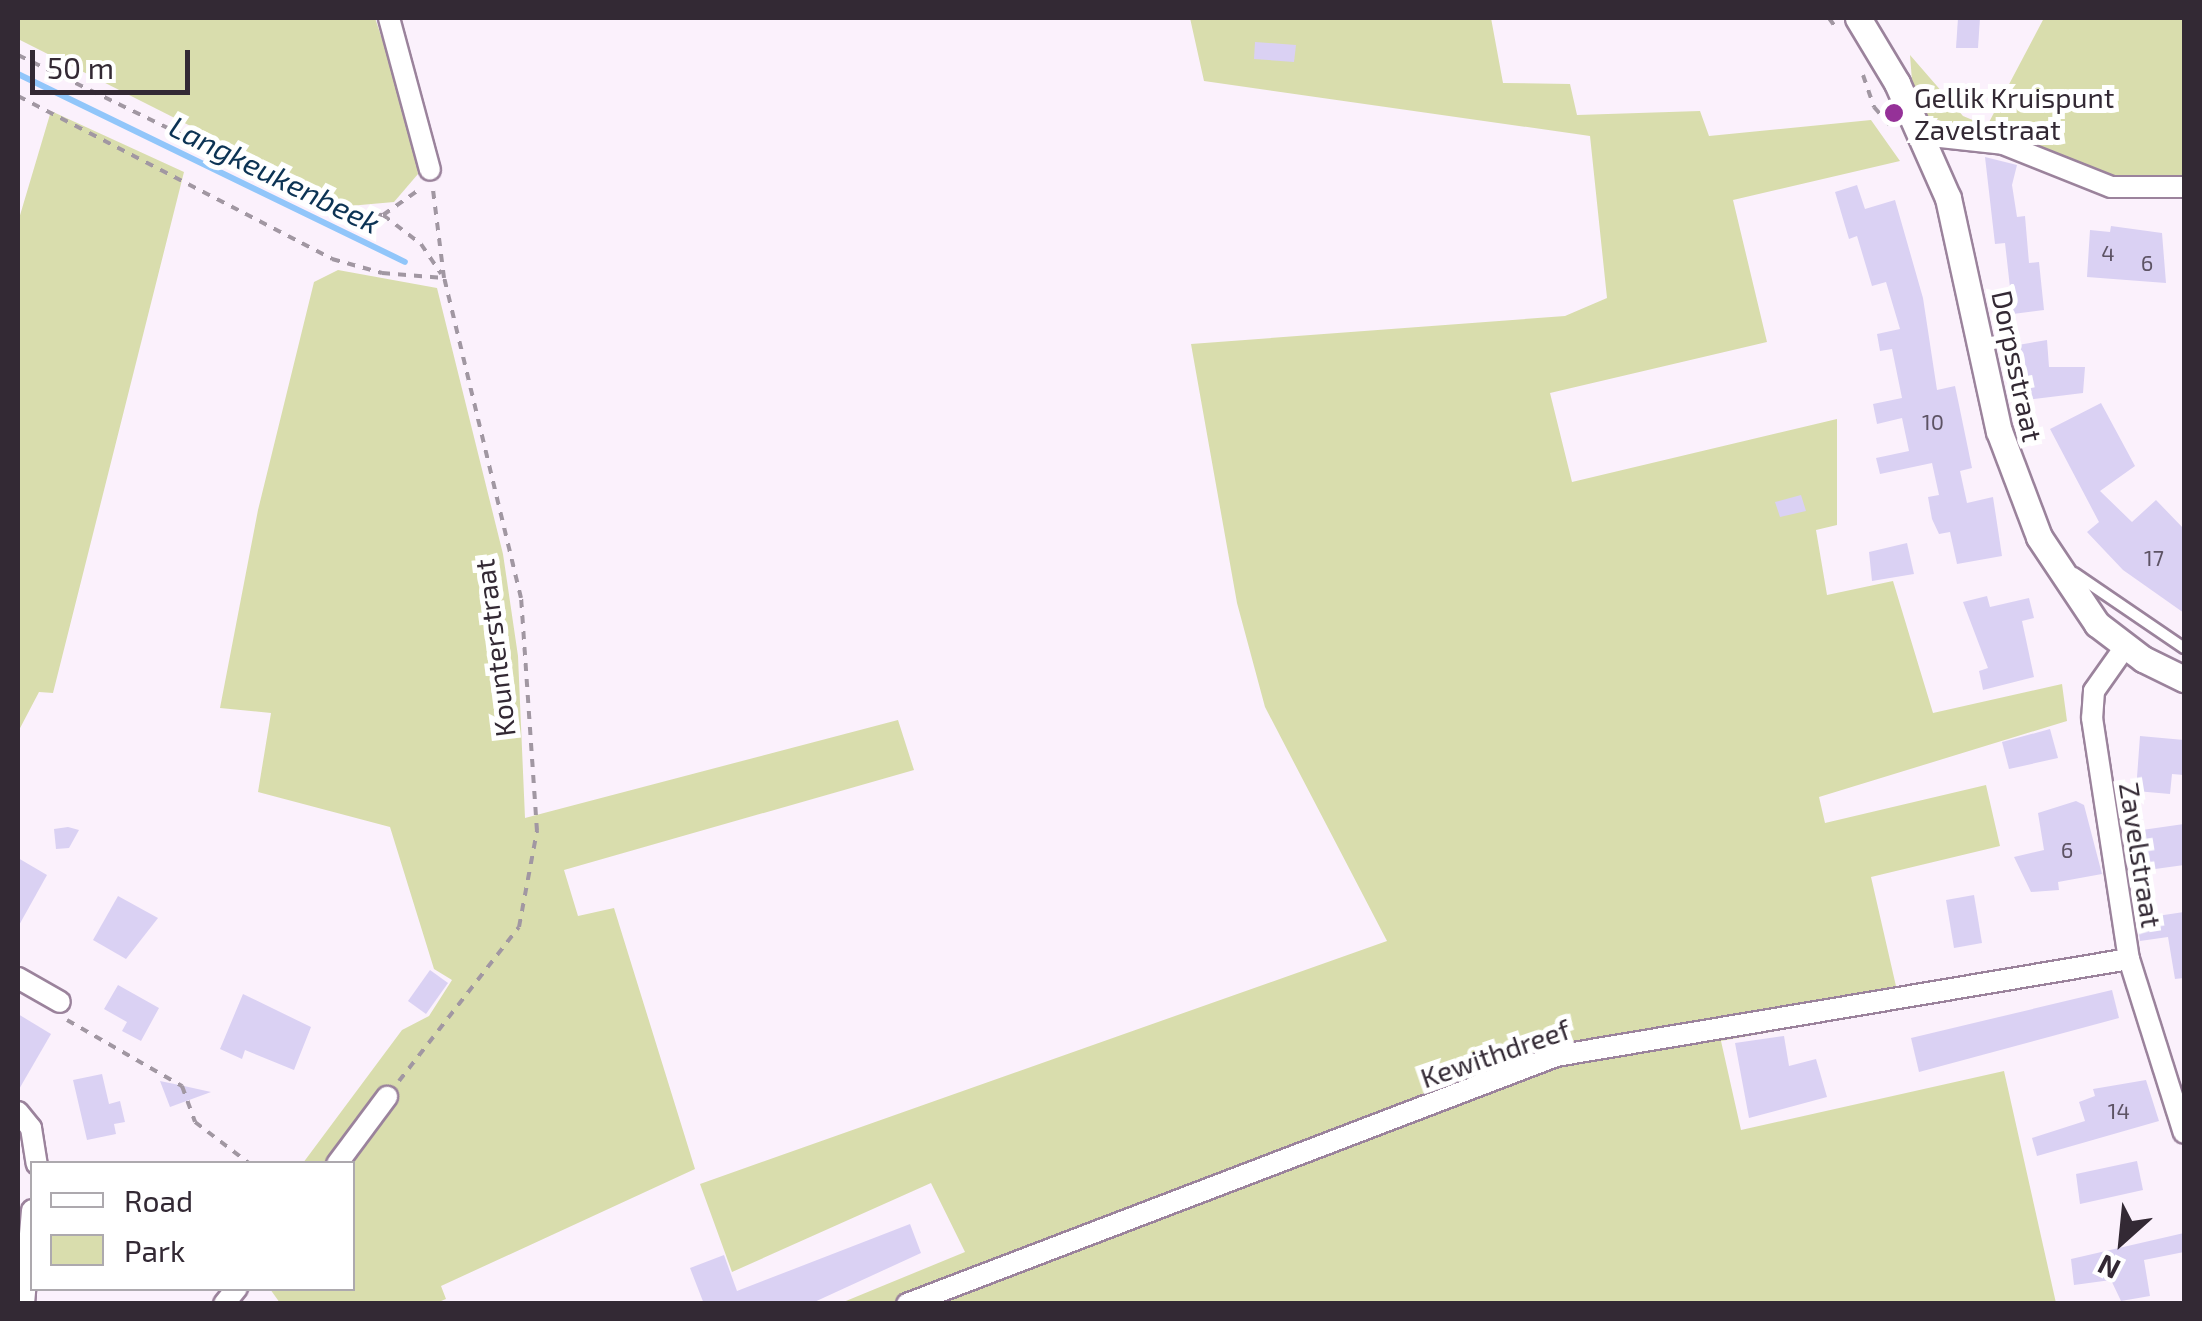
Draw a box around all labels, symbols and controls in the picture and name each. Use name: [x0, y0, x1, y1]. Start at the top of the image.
scale bar: [35, 30, 195, 92]
text: 50 m: [47, 49, 114, 85]
place label: Gellik Kruispunt Zavelstraat: [1914, 80, 2115, 146]
marker: Gellik Kruispunt Zavelstraat: [1883, 102, 1905, 124]
water label: Langkeukenbeek: [164, 108, 386, 240]
house number: 4: [2101, 240, 2115, 266]
house number: 6: [2141, 250, 2153, 276]
street label: Dorpsstraat: [1986, 287, 2050, 445]
house number: 10: [1922, 409, 1944, 435]
house number: 17: [2144, 545, 2164, 571]
street label: Kounterstraat: [466, 557, 522, 739]
street label: Zavelstraat: [2113, 780, 2169, 930]
house number: 6: [2061, 837, 2073, 863]
street label: Kewithdreef: [1416, 1012, 1574, 1094]
house number: 14: [2108, 1098, 2130, 1124]
legend: [30, 1161, 355, 1291]
text: Road: [124, 1182, 193, 1218]
north arrow: [2072, 1191, 2172, 1291]
text: Park: [124, 1232, 185, 1268]
text: N: [2092, 1248, 2125, 1287]

